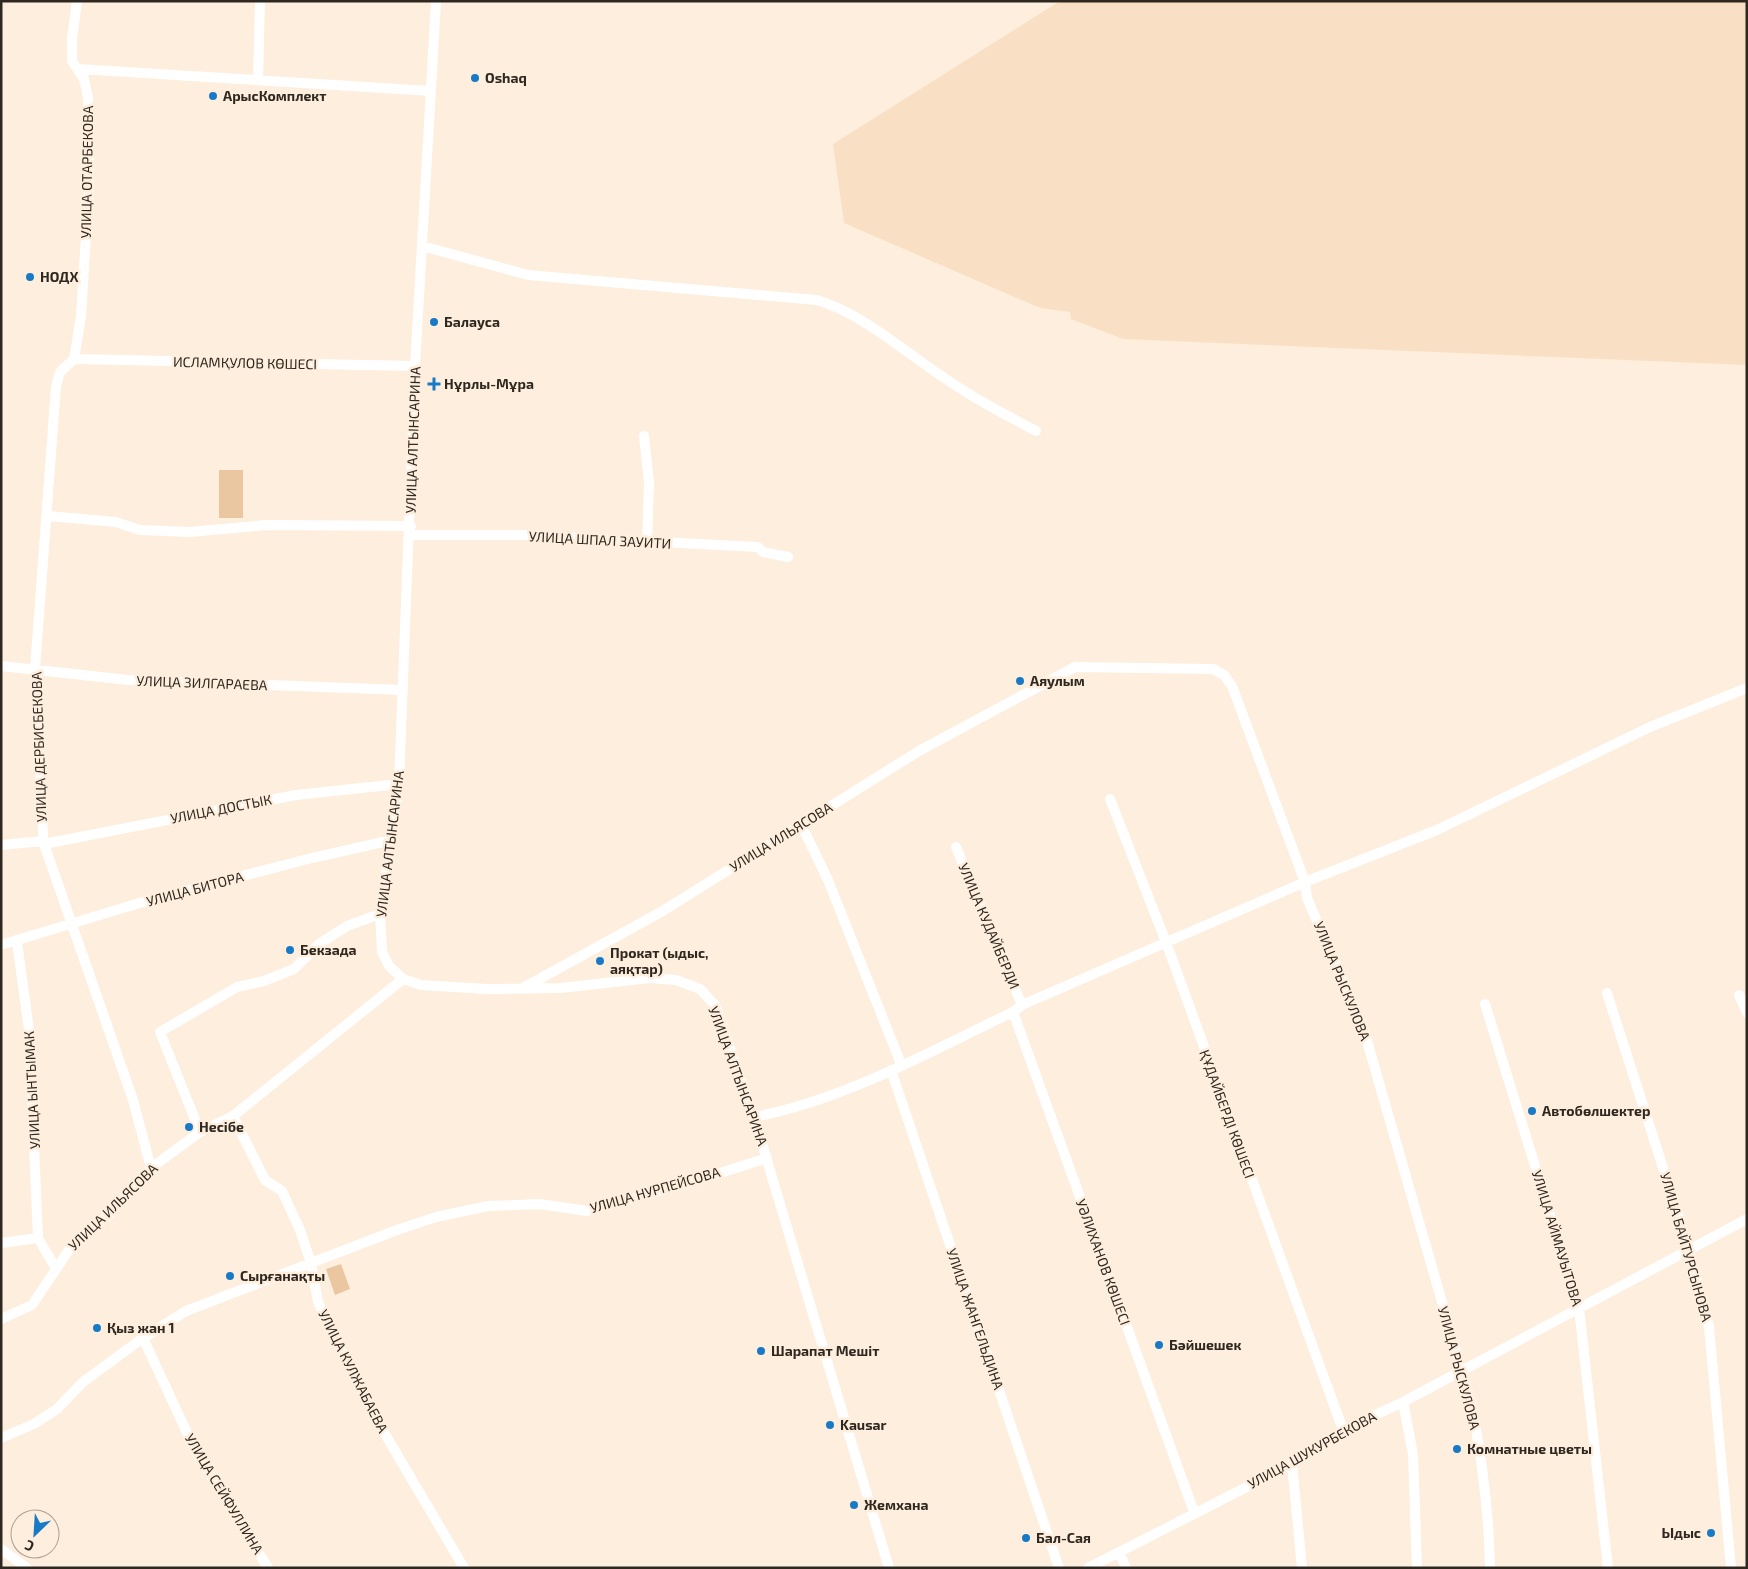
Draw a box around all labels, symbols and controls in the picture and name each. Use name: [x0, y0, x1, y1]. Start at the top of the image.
place label: Oshaq: [485, 69, 527, 86]
marker: Oshaq: [469, 72, 481, 84]
place label: АрысКомплект: [223, 87, 326, 104]
marker: АрысКомплект: [207, 90, 219, 102]
street label: УЛИЦА ОТАРБЕКОВА: [77, 105, 96, 239]
place label: НОДХ: [40, 268, 78, 285]
marker: НОДХ: [24, 271, 36, 283]
place label: Балауса: [444, 313, 500, 330]
marker: Балауса: [428, 316, 440, 328]
street label: ИСЛАМҚУЛОВ КӨШЕСІ: [173, 353, 317, 372]
street label: УЛИЦА АЛТЫНСАРИНА: [401, 366, 424, 514]
place label: Нұрлы-Мұра: [444, 375, 534, 392]
marker: Нұрлы-Мұра: [428, 378, 440, 390]
street label: УЛИЦА ШПАЛ ЗАУИТИ: [528, 527, 672, 552]
street label: УЛИЦА ДЕРБИСБЕКОВА: [27, 671, 50, 823]
street label: УЛИЦА ЗИЛГАРАЕВА: [136, 672, 268, 693]
place label: Аяулым: [1030, 672, 1085, 689]
marker: Аяулым: [1014, 675, 1026, 687]
street label: УЛИЦА АЛТЫНСАРИНА: [372, 769, 407, 918]
street label: УЛИЦА ДОСТЫК: [169, 790, 273, 827]
street label: УЛИЦА ИЛЬЯСОВА: [726, 798, 835, 875]
street label: УЛИЦА КУДАЙБЕРДИ: [955, 860, 1024, 991]
street label: УЛИЦА БИТОРА: [144, 867, 246, 910]
street label: УЛИЦА РЫСКУЛОВА: [1311, 919, 1374, 1043]
place label: Бекзада: [300, 941, 357, 958]
marker: Бекзада: [284, 944, 296, 956]
place label: Прокат (ыдыс, аяқтар): [610, 944, 708, 977]
marker: Прокат (ыдыс, аяқтар): [594, 955, 606, 967]
street label: УЛИЦА АЛТЫНСАРИНА: [705, 1004, 772, 1148]
street label: УЛИЦА ЫНТЫМАК: [20, 1031, 43, 1149]
street label: ҚҰДАЙБЕРДІ КӨШЕСІ: [1196, 1047, 1259, 1180]
place label: Автобөлшектер: [1542, 1102, 1650, 1119]
marker: Автобөлшектер: [1526, 1105, 1538, 1117]
place label: Несібе: [199, 1118, 244, 1135]
marker: Несібе: [183, 1121, 195, 1133]
street label: УЛИЦА ИЛЬЯСОВА: [64, 1159, 161, 1254]
street label: УЛИЦА НУРПЕЙСОВА: [588, 1163, 722, 1216]
street label: УЛИЦА АЙМАУЫТОВА: [1529, 1168, 1586, 1308]
street label: УЛИЦА БАЙТУРСЫНОВА: [1657, 1170, 1716, 1324]
street label: УӘЛИХАНОВ КӨШЕСІ: [1073, 1196, 1134, 1327]
street label: УЛИЦА ЖАНГЕЛЬДИНА: [943, 1246, 1008, 1392]
place label: Сырғанақты: [240, 1267, 325, 1284]
marker: Сырғанақты: [224, 1270, 236, 1282]
street label: УЛИЦА РЫСКУЛОВА: [1435, 1304, 1484, 1432]
street label: УЛИЦА КУЛЖАБАЕВА: [315, 1306, 392, 1436]
place label: Қыз жан 1: [107, 1319, 174, 1336]
marker: Қыз жан 1: [91, 1322, 103, 1334]
place label: Бәйшешек: [1169, 1336, 1241, 1353]
marker: Бәйшешек: [1153, 1339, 1165, 1351]
place label: Шарапат Мешіт: [771, 1342, 879, 1359]
marker: Шарапат Мешіт: [755, 1345, 767, 1357]
street label: УЛИЦА ШУКУРБЕКОВА: [1245, 1407, 1379, 1492]
place label: Kausar: [840, 1416, 887, 1433]
marker: Kausar: [824, 1419, 836, 1431]
street label: УЛИЦА СЕЙФУЛЛИНА: [182, 1430, 267, 1557]
place label: Комнатные цветы: [1467, 1440, 1592, 1457]
marker: Комнатные цветы: [1451, 1443, 1463, 1455]
place label: Жемхана: [864, 1496, 928, 1513]
marker: Жемхана: [848, 1499, 860, 1511]
north arrow: [10, 1509, 60, 1559]
place label: Ыдыс: [1661, 1524, 1701, 1541]
marker: Ыдыс: [1705, 1527, 1717, 1539]
place label: Бал-Сая: [1036, 1529, 1091, 1546]
marker: Бал-Сая: [1020, 1532, 1032, 1544]
text: С: [22, 1537, 37, 1556]

